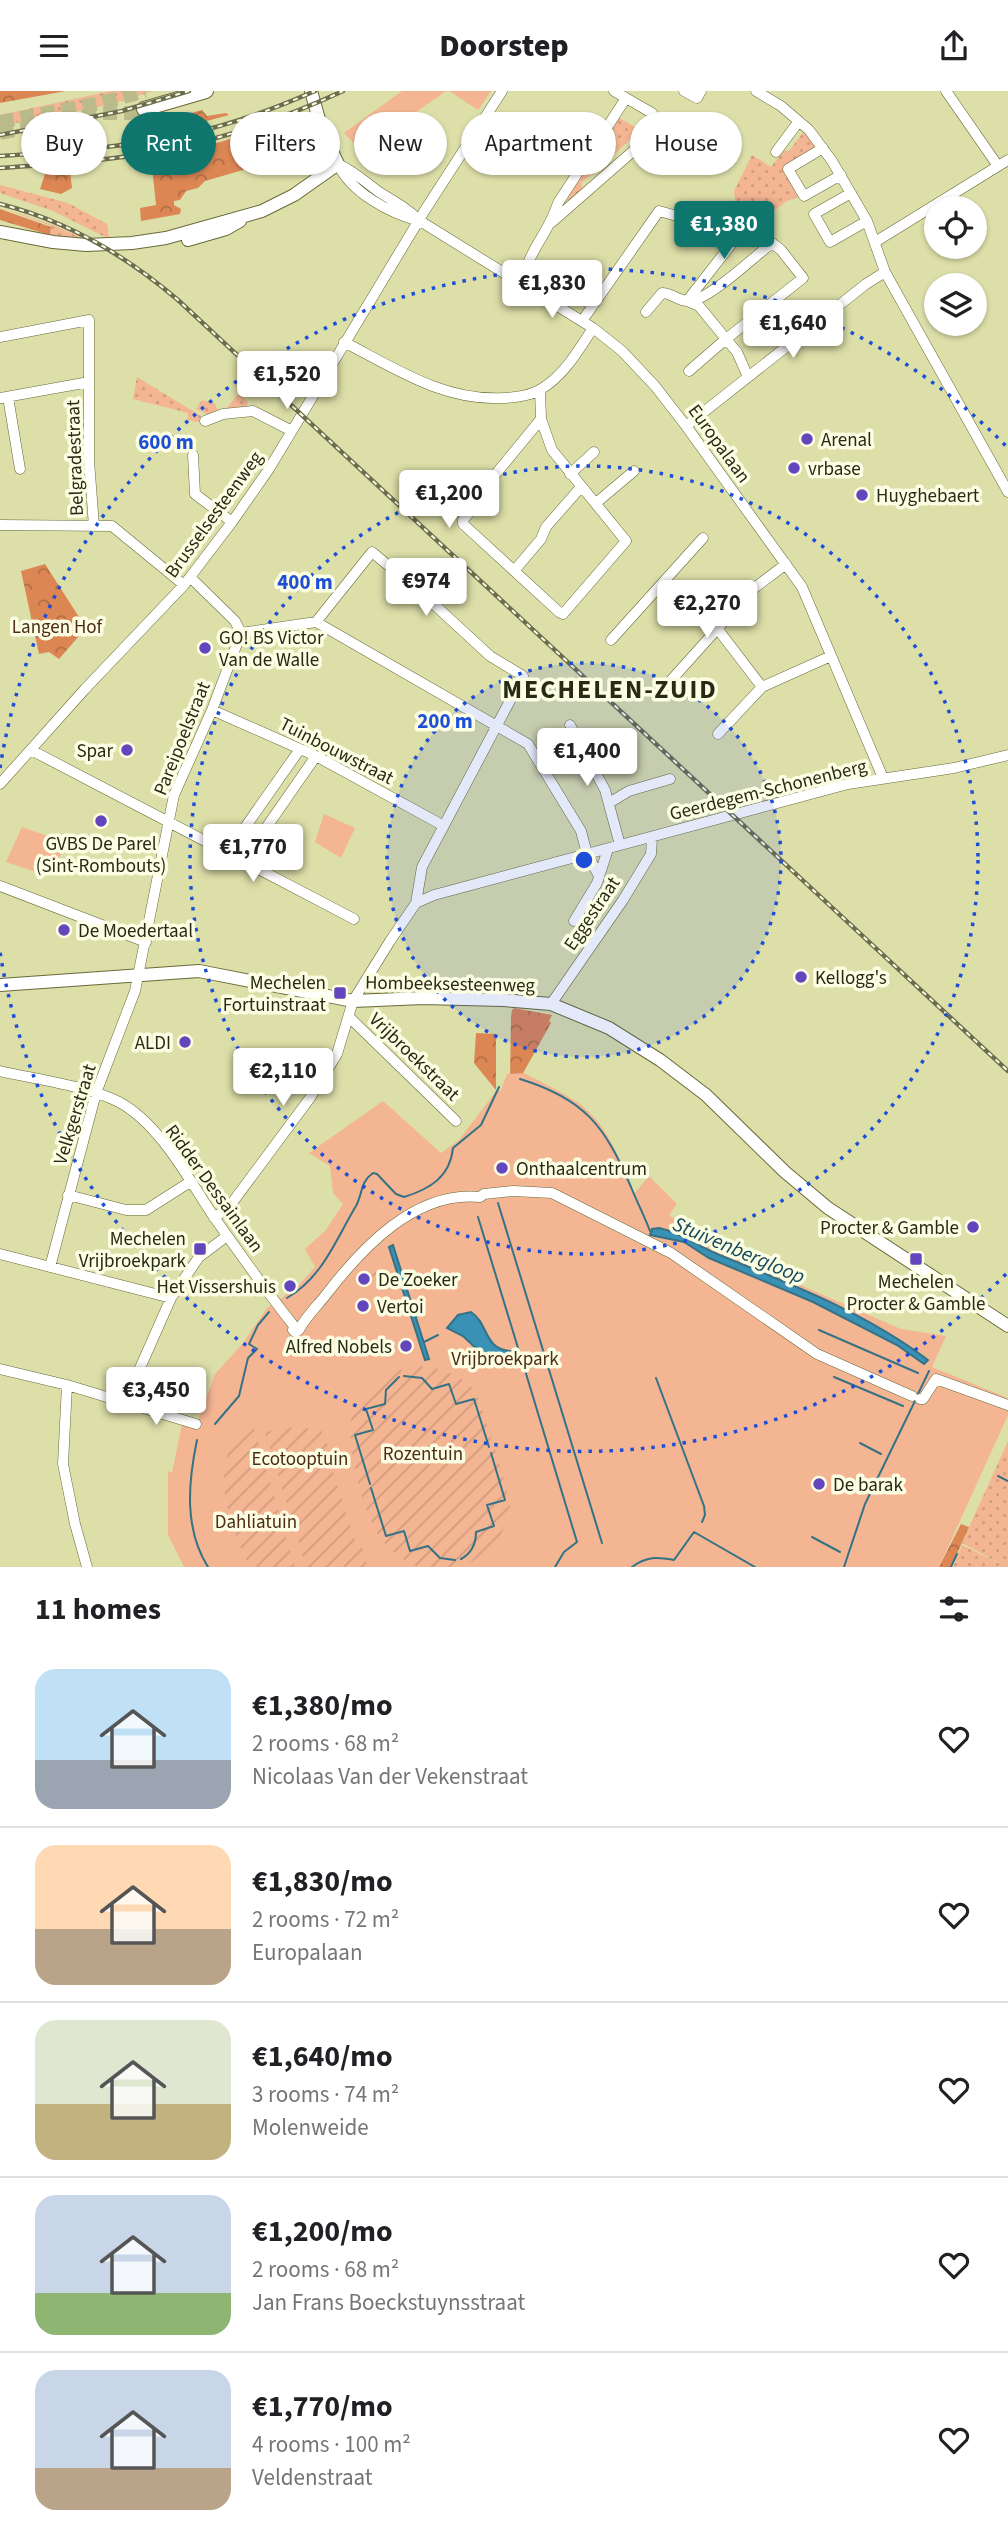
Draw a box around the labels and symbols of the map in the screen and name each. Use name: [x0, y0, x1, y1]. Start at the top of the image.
pin: €1,380: [667, 201, 781, 261]
pin: €1,830: [495, 261, 609, 320]
pin: €1,640: [736, 301, 850, 360]
pin: €1,520: [230, 351, 344, 411]
street label: Belgradestraat: [60, 399, 91, 516]
street label: Europalaan: [681, 399, 757, 489]
text: 600 m: [138, 427, 194, 457]
place label: Arenal: [821, 427, 872, 454]
marker: Arenal: [799, 431, 815, 447]
street label: Brusselsesteenweg: [159, 446, 270, 584]
place label: vrbase: [808, 456, 861, 483]
marker: vrbase: [786, 460, 802, 476]
pin: €1,200: [392, 471, 506, 530]
place label: Huyghebaert: [876, 483, 980, 510]
marker: Huyghebaert: [854, 487, 870, 503]
pin: €974: [385, 559, 467, 618]
text: 400 m: [277, 567, 333, 597]
pin: €2,270: [650, 581, 764, 640]
park label: Langen Hof: [12, 614, 104, 641]
place label: GO! BS Victor Van de Walle: [219, 625, 324, 674]
marker: GO! BS Victor Van de Walle: [197, 640, 213, 656]
district label: MECHELEN-ZUID: [502, 671, 718, 708]
street label: Pareipoelstraat: [147, 677, 218, 800]
text: 200 m: [417, 706, 473, 736]
street label: Tuinbouwstraat: [275, 711, 399, 792]
pin: €1,400: [530, 729, 644, 788]
place label: Spar: [76, 738, 113, 765]
marker: Spar: [119, 742, 135, 758]
street label: Geerdegem-Schonenberg: [667, 753, 870, 828]
marker: GVBS De Parel (Sint-Rombouts): [93, 813, 109, 829]
pin: €1,770: [196, 825, 310, 884]
place label: GVBS De Parel (Sint-Rombouts): [36, 831, 166, 880]
centre of rings: [572, 848, 596, 872]
street label: Eggestraat: [558, 871, 627, 956]
place label: De Moedertaal: [78, 918, 193, 945]
marker: De Moedertaal: [56, 922, 72, 938]
place label: Kellogg's: [815, 965, 887, 992]
marker: Kellogg's: [793, 969, 809, 985]
place label: Mechelen Fortuinstraat: [223, 970, 327, 1019]
street label: Hombeeksesteenweg: [365, 970, 536, 999]
marker: Mechelen Fortuinstraat: [332, 985, 348, 1001]
street label: Vrijbroekstraat: [363, 1007, 466, 1108]
place label: ALDI: [135, 1030, 171, 1057]
marker: ALDI: [177, 1034, 193, 1050]
pin: €2,110: [226, 1049, 340, 1108]
street label: Velkgerstraat: [47, 1060, 104, 1168]
street label: Ridder Dessainlaan: [158, 1119, 270, 1258]
place label: Onthaalcentrum: [516, 1156, 647, 1183]
marker: Onthaalcentrum: [494, 1160, 510, 1176]
water label: Stuivenbergloop: [668, 1209, 810, 1291]
place label: Procter & Gamble: [820, 1215, 959, 1242]
marker: Procter & Gamble: [965, 1219, 981, 1235]
place label: Mechelen Vrijbroekpark: [79, 1226, 187, 1275]
marker: Mechelen Vrijbroekpark: [192, 1241, 208, 1257]
marker: Mechelen Procter & Gamble: [908, 1251, 924, 1267]
place label: De Zoeker: [378, 1267, 458, 1294]
place label: Mechelen Procter & Gamble: [846, 1269, 986, 1318]
marker: De Zoeker: [356, 1271, 372, 1287]
place label: Het Vissershuis: [157, 1274, 276, 1301]
marker: Het Vissershuis: [282, 1278, 298, 1294]
place label: Vertoi: [377, 1294, 424, 1321]
marker: Vertoi: [355, 1298, 371, 1314]
place label: Alfred Nobels: [286, 1334, 392, 1361]
marker: Alfred Nobels: [398, 1338, 414, 1354]
park label: Vrijbroekpark: [451, 1346, 559, 1373]
pin: €3,450: [99, 1367, 213, 1427]
park label: Rozentuin: [383, 1441, 463, 1468]
park label: Ecotooptuin: [252, 1446, 348, 1473]
place label: De barak: [833, 1472, 903, 1499]
marker: De barak: [811, 1476, 827, 1492]
park label: Dahliatuin: [215, 1509, 297, 1536]

